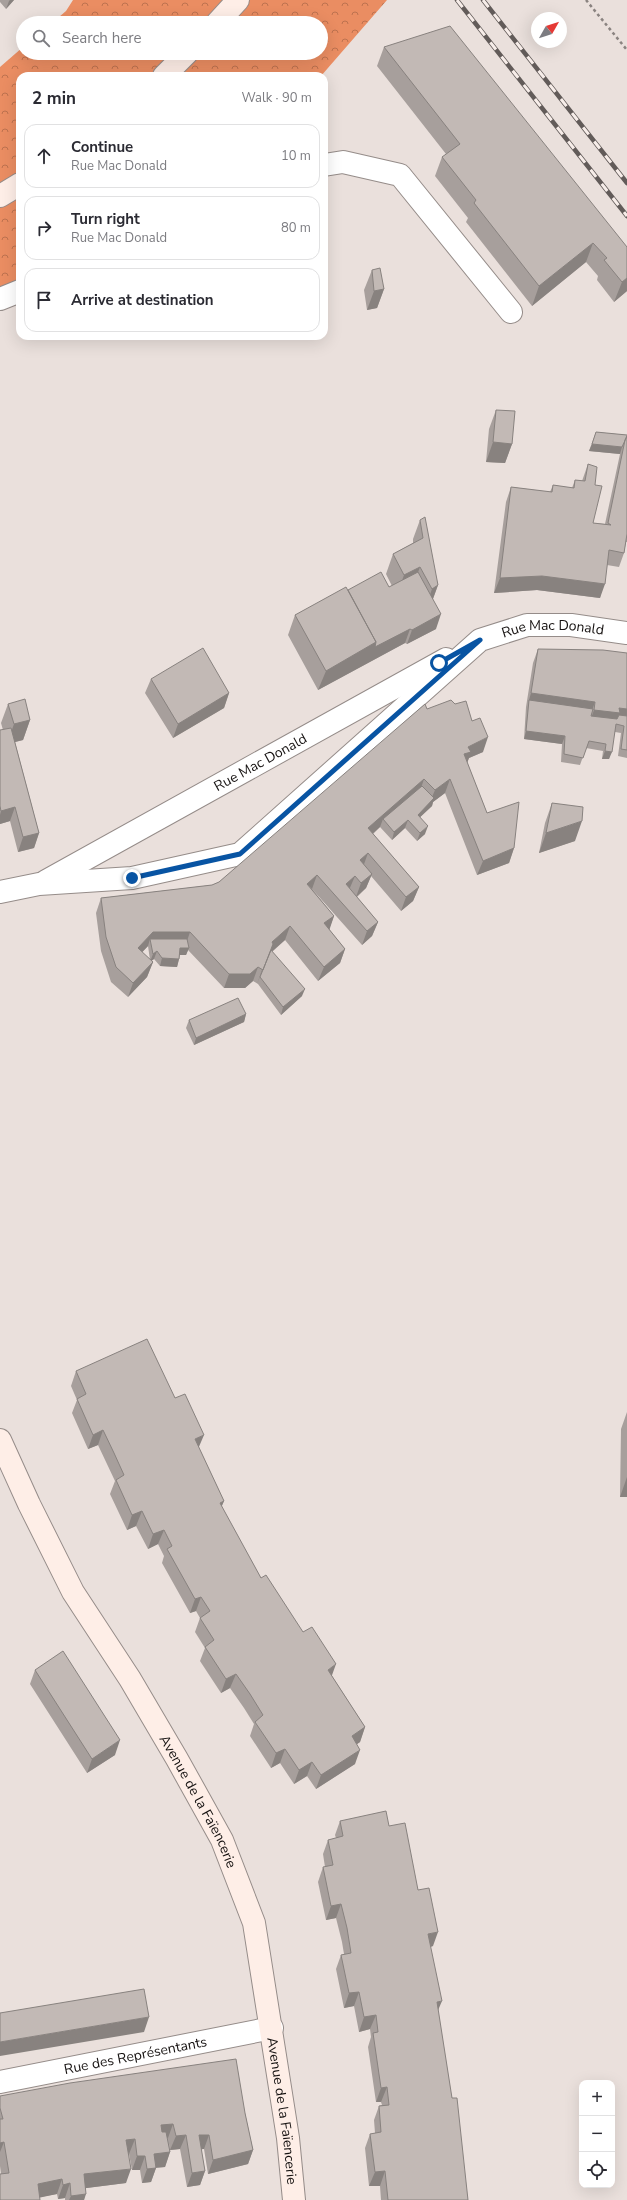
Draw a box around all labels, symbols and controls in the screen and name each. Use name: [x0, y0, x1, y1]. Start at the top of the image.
north arrow: [531, 12, 567, 48]
search box: [16, 16, 328, 60]
icon: search: [30, 27, 52, 49]
text: Search here: [62, 28, 142, 48]
text: 2 min: [32, 87, 76, 110]
text: Walk · 90 m: [241, 89, 312, 107]
text: Continue: [71, 137, 133, 157]
icon: ahead: [33, 145, 55, 167]
text: 10 m: [281, 147, 311, 165]
text: Rue Mac Donald: [71, 157, 167, 175]
text: Turn right: [71, 209, 140, 229]
icon: right: [33, 217, 55, 239]
text: 80 m: [281, 219, 311, 237]
text: Rue Mac Donald: [71, 229, 167, 247]
icon: arrive: [33, 289, 55, 311]
text: Arrive at destination: [71, 290, 214, 310]
street label: Rue Mac Donald: [499, 615, 605, 642]
route start: [430, 654, 448, 672]
street label: Rue Mac Donald: [210, 729, 310, 796]
route end: [123, 869, 141, 887]
street label: Avenue de la Faïencerie: [155, 1731, 241, 1871]
street label: Rue des Représentants: [62, 2032, 209, 2079]
street label: Avenue de la Faïencerie: [263, 2036, 302, 2185]
map controls: [579, 2080, 615, 2188]
button: +: [579, 2080, 615, 2116]
button: −: [579, 2116, 615, 2152]
button: locate: [579, 2152, 615, 2188]

